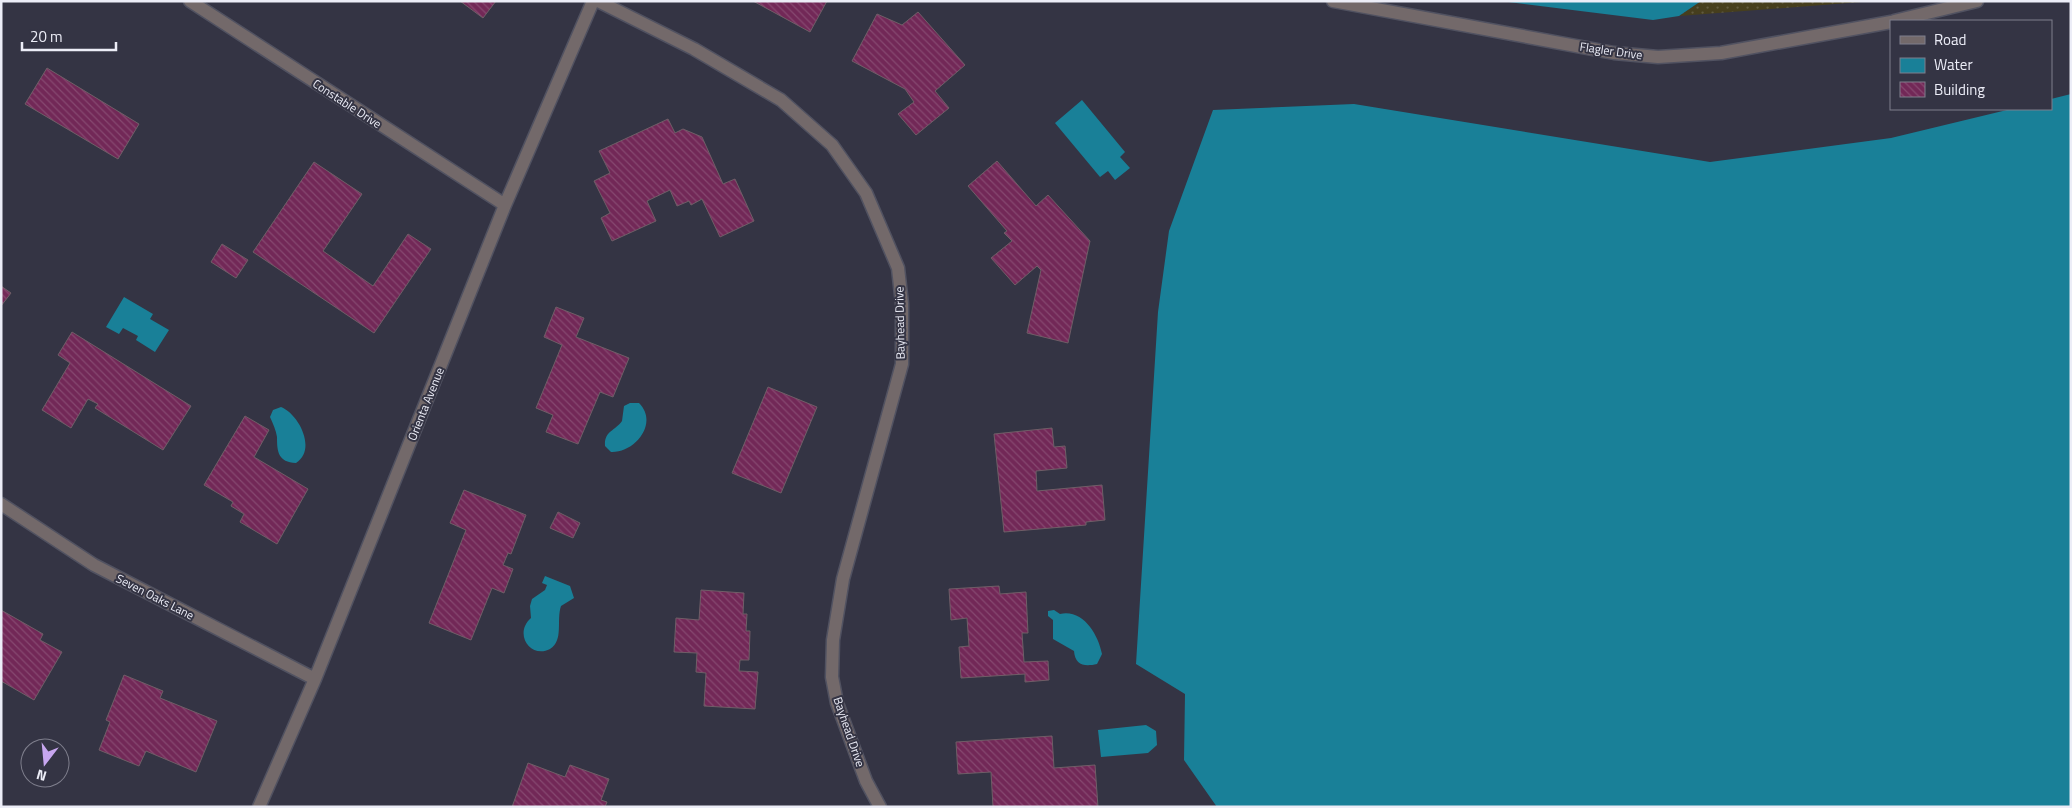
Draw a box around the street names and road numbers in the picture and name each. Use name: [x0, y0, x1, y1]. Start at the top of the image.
street label: Flagler Drive: [1578, 37, 1644, 64]
street label: Constable Drive: [309, 74, 386, 133]
street label: Bayhead Drive: [889, 286, 910, 360]
street label: Orienta Avenue: [402, 364, 449, 443]
street label: Seven Oaks Lane: [113, 569, 198, 624]
street label: Bayhead Drive: [829, 694, 870, 769]

